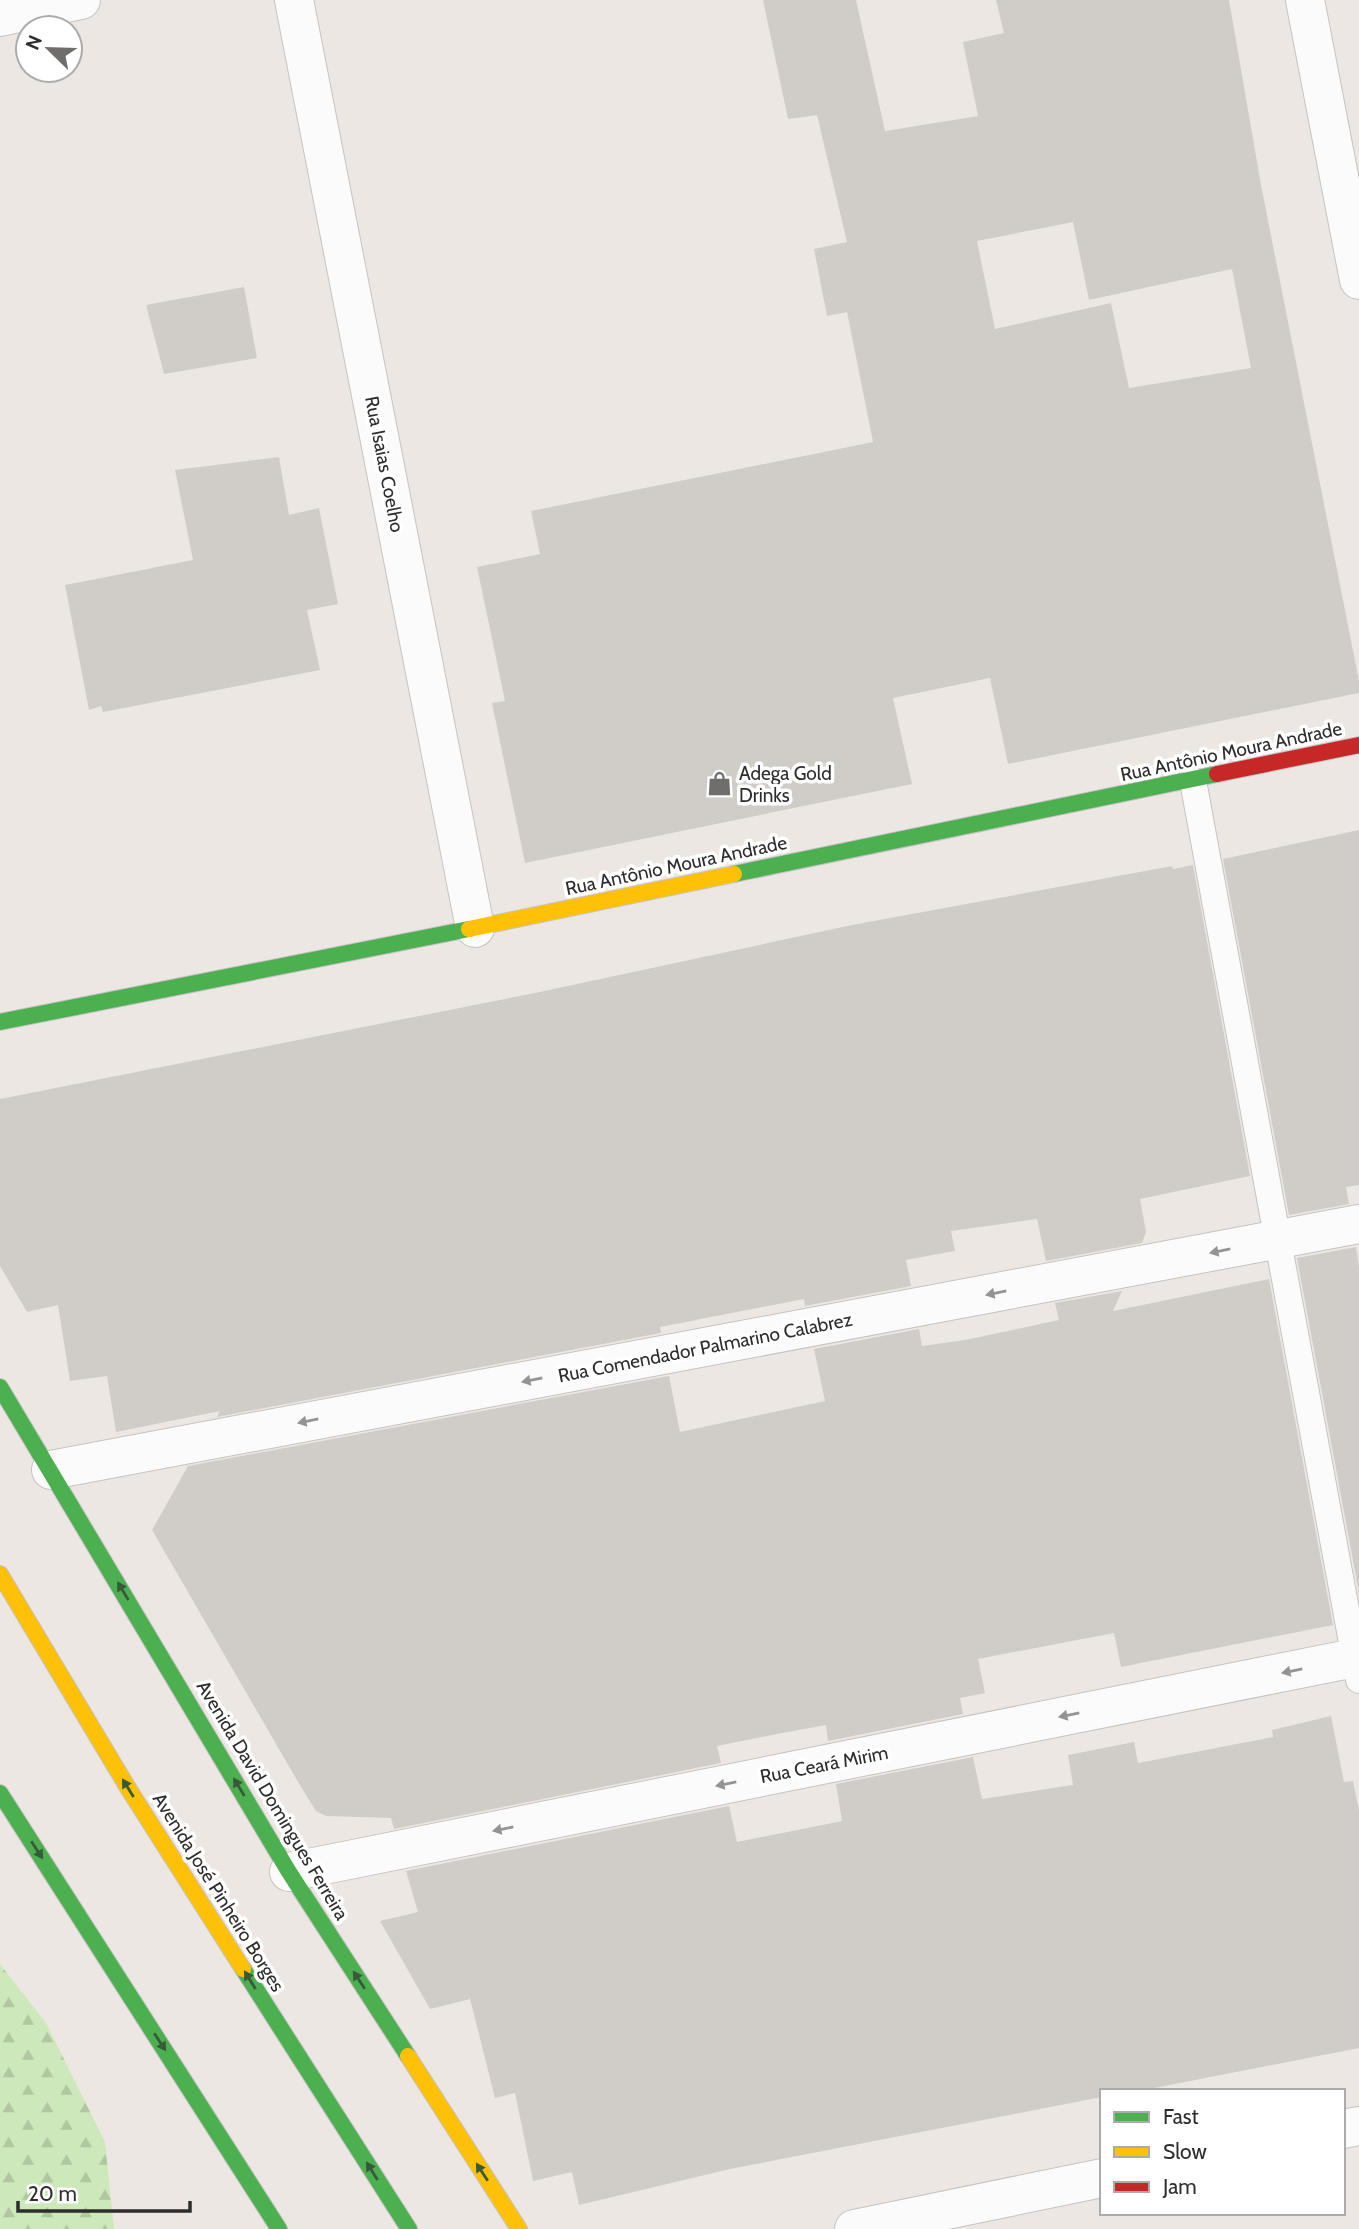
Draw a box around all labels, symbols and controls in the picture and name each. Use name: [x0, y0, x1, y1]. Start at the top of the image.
north arrow: [14, 14, 84, 84]
text: N: [21, 32, 47, 53]
street label: Rua Isaias Coelho: [360, 394, 409, 534]
street label: Rua Antônio Moura Andrade: [1118, 717, 1344, 786]
place label: Adega Gold Drinks: [739, 762, 832, 807]
shop icon: Adega Gold Drinks: [705, 770, 733, 798]
street label: Rua Antônio Moura Andrade: [563, 831, 789, 900]
one-way arrow: [1209, 1246, 1231, 1257]
one-way arrow: [985, 1287, 1007, 1298]
street label: Rua Comendador Palmarino Calabrez: [556, 1308, 854, 1387]
one-way arrow: [521, 1374, 543, 1385]
one-way arrow: [297, 1416, 319, 1427]
one-way arrow: [117, 1582, 129, 1601]
one-way arrow: [1281, 1665, 1303, 1676]
street label: Avenida David Domingues Ferreira: [192, 1676, 353, 1924]
one-way arrow: [1058, 1710, 1080, 1721]
street label: Rua Ceará Mirim: [758, 1741, 890, 1788]
one-way arrow: [233, 1777, 245, 1797]
one-way arrow: [122, 1778, 134, 1797]
one-way arrow: [715, 1779, 737, 1790]
street label: Avenida José Pinheiro Borges: [148, 1789, 289, 1996]
one-way arrow: [492, 1824, 514, 1835]
one-way arrow: [30, 1841, 43, 1860]
one-way arrow: [244, 1970, 257, 1989]
one-way arrow: [353, 1971, 366, 1990]
one-way arrow: [153, 2032, 166, 2052]
legend: [1100, 2089, 1345, 2215]
text: Fast: [1163, 2104, 1199, 2129]
text: Slow: [1163, 2139, 1207, 2164]
one-way arrow: [366, 2162, 379, 2181]
one-way arrow: [476, 2162, 489, 2181]
scale bar: [18, 2170, 189, 2214]
text: Jam: [1162, 2174, 1197, 2199]
text: 20 m: [28, 2181, 77, 2206]

